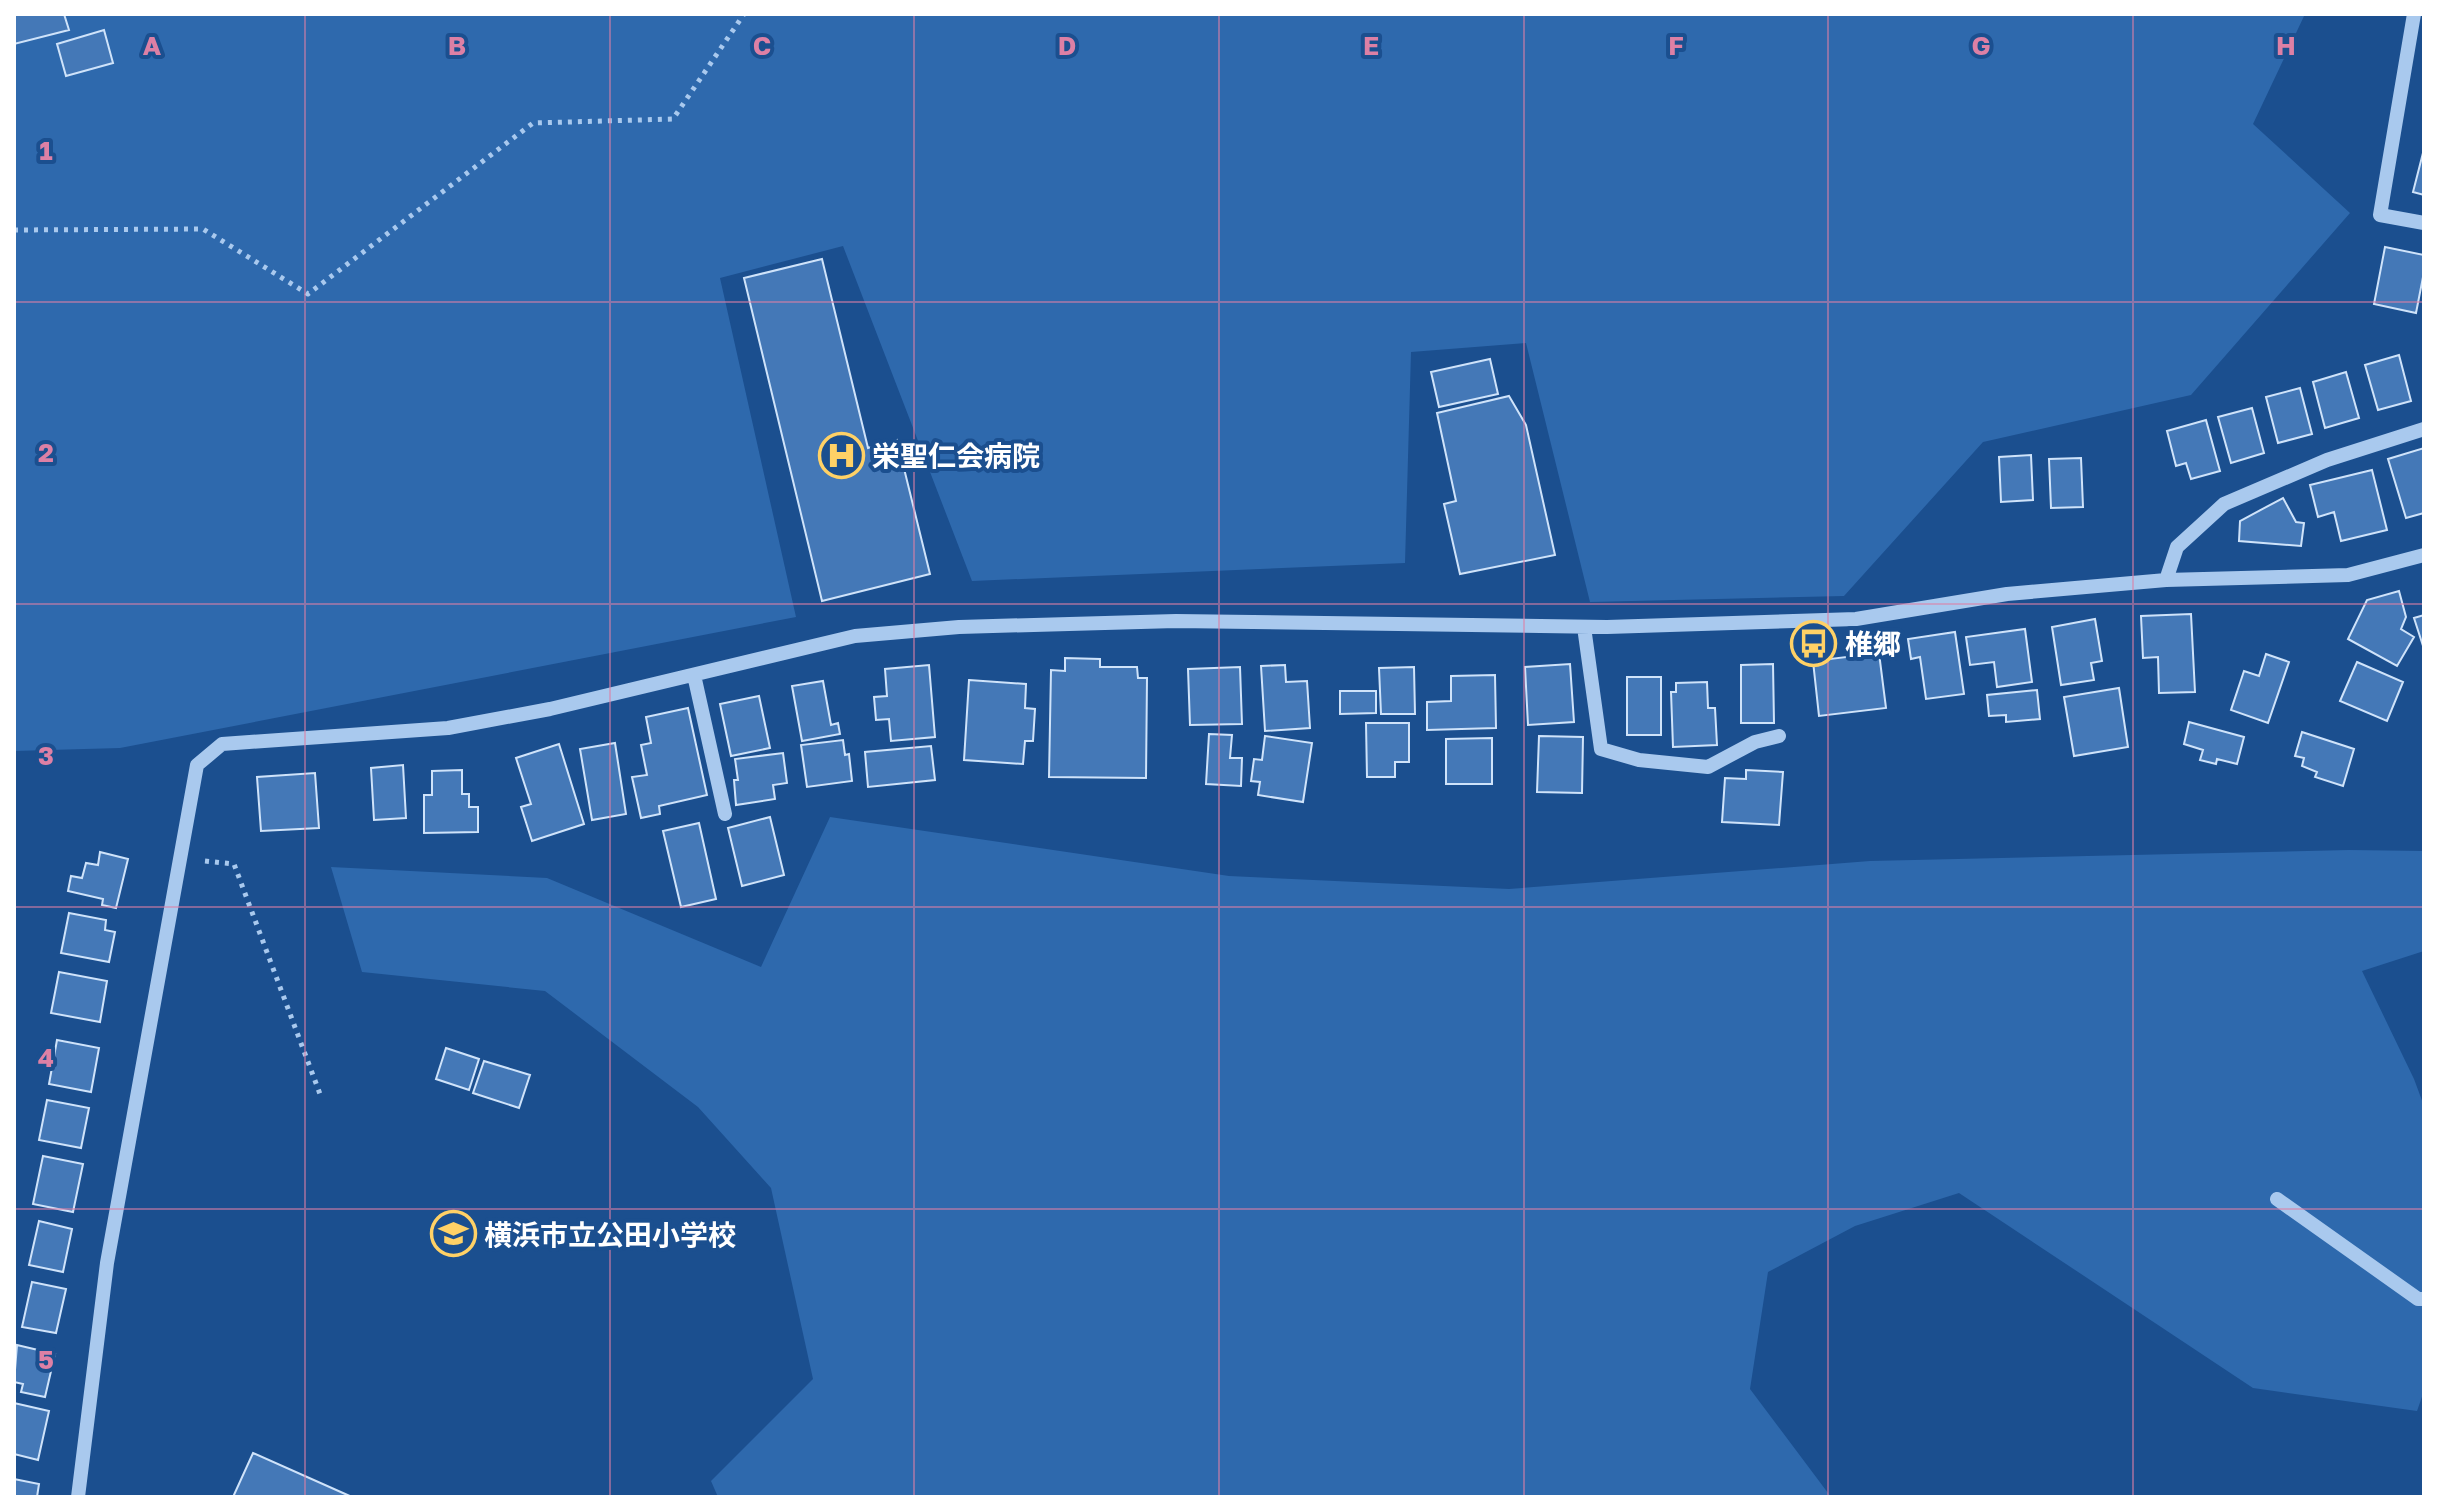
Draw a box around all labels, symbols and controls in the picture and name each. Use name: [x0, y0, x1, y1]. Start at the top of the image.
text: A: [143, 30, 162, 61]
text: B: [448, 30, 466, 61]
text: C: [753, 30, 771, 61]
text: D: [1058, 30, 1076, 61]
text: E: [1363, 30, 1379, 61]
text: F: [1668, 30, 1684, 61]
text: G: [1971, 30, 1991, 61]
text: H: [2276, 30, 2296, 61]
text: 1: [39, 135, 53, 166]
hospital icon: 栄聖仁会病院: [817, 431, 865, 479]
text: 2: [38, 437, 54, 468]
place label: 栄聖仁会病院: [872, 439, 1040, 472]
bus stop icon: 椎郷: [1790, 619, 1838, 667]
place label: 椎郷: [1845, 627, 1901, 660]
text: 3: [38, 740, 54, 771]
text: 4: [38, 1042, 54, 1073]
school or university icon: 横浜市立公田小学校: [429, 1210, 477, 1258]
place label: 横浜市立公田小学校: [484, 1218, 736, 1251]
text: 5: [38, 1344, 54, 1375]

